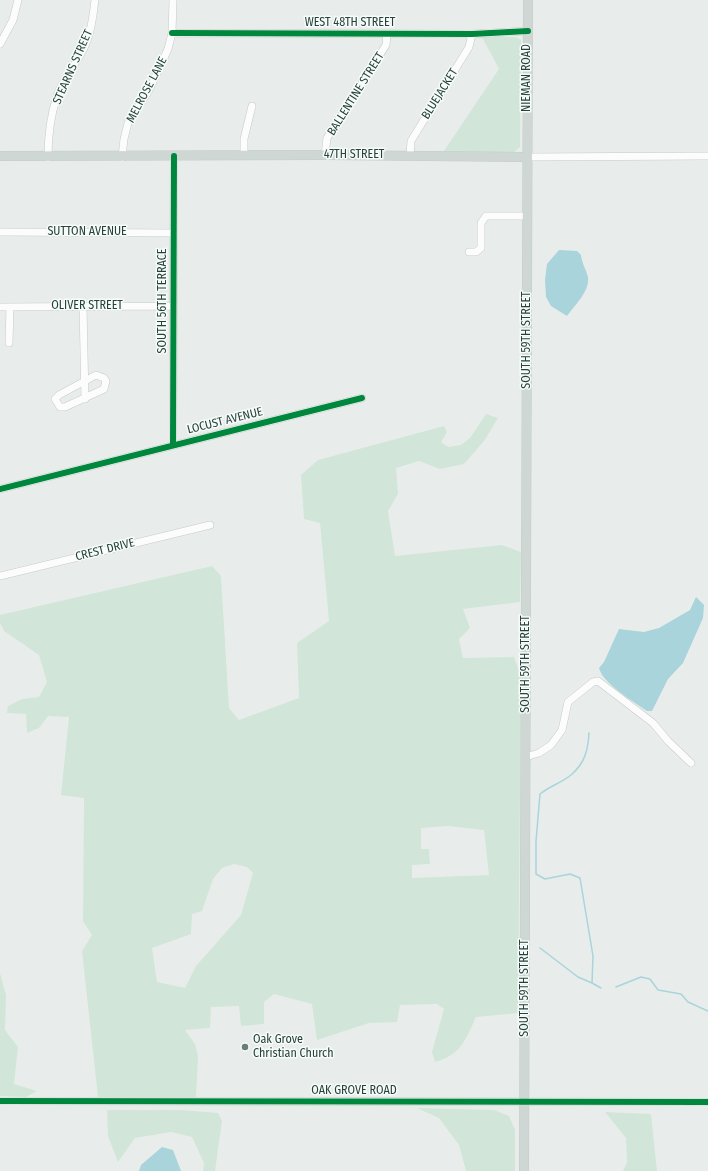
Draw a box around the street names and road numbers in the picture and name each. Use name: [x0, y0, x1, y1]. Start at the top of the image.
street label: WEST 48TH STREET: [305, 16, 395, 30]
street label: STEARNS STREET: [50, 27, 96, 107]
street label: NIEMAN ROAD: [520, 44, 534, 112]
street label: BALLENTINE STREET: [325, 50, 387, 138]
street label: MELROSE LANE: [124, 55, 170, 125]
street label: BLUEJACKET: [419, 66, 461, 122]
street label: 47TH STREET: [324, 148, 384, 162]
street label: SUTTON AVENUE: [47, 225, 127, 239]
street label: SOUTH 56TH TERRACE: [156, 249, 170, 353]
street label: SOUTH 59TH STREET: [520, 291, 534, 389]
street label: OLIVER STREET: [51, 299, 123, 313]
street label: LOCUST AVENUE: [186, 405, 264, 437]
street label: CREST DRIVE: [74, 536, 136, 564]
street label: SOUTH 59TH STREET: [519, 615, 533, 713]
street label: SOUTH 59TH STREET: [518, 939, 532, 1037]
street label: OAK GROVE ROAD: [311, 1084, 397, 1098]

